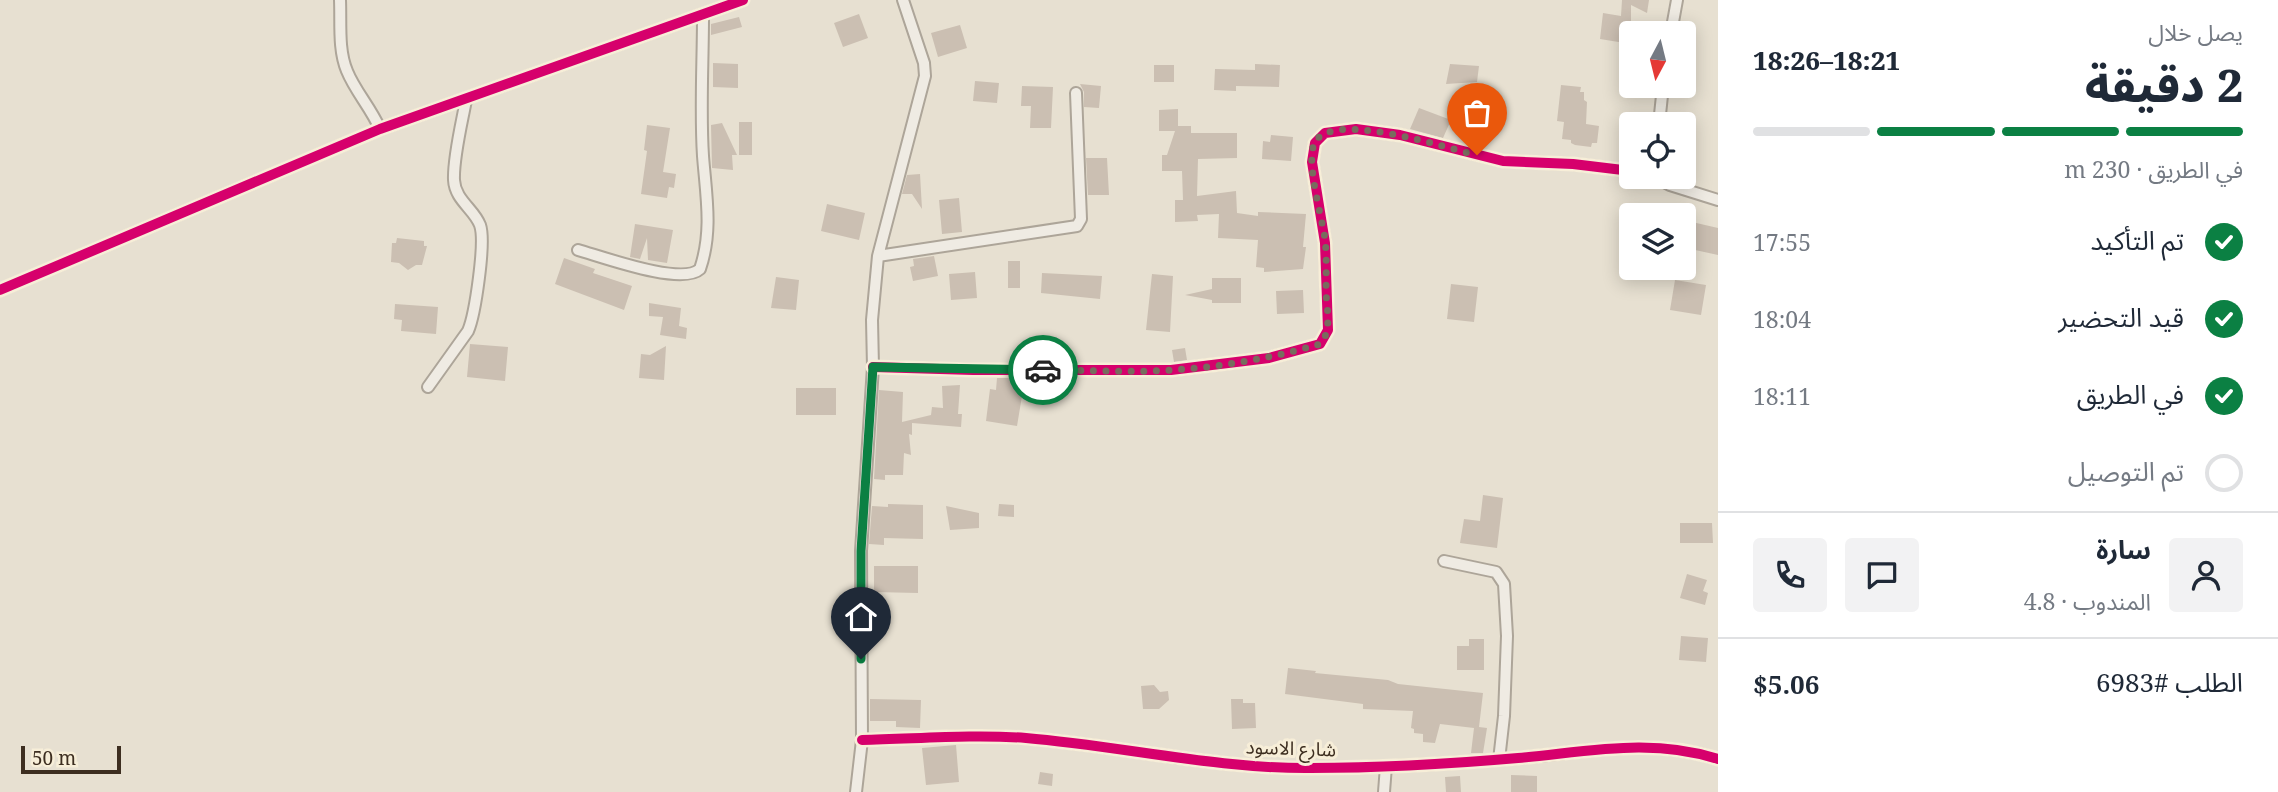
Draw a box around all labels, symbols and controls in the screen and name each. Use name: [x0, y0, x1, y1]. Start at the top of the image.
text: يصل خلال: [2148, 16, 2243, 48]
north arrow: [1619, 21, 1696, 98]
map controls: [1619, 21, 1696, 280]
text: 18:21–18:26: [1753, 42, 1900, 78]
text: 2 دقيقة: [2085, 53, 2243, 115]
pin: [1447, 83, 1507, 155]
icon: bag: [1458, 94, 1496, 132]
button: locate: [1619, 112, 1696, 189]
text: في الطريق · 230 m: [2064, 153, 2243, 185]
button: layers: [1619, 203, 1696, 280]
text: تم التأكيد: [2090, 222, 2184, 258]
icon: check: [2205, 223, 2243, 261]
text: 17:55: [1753, 226, 1811, 258]
text: قيد التحضير: [2058, 299, 2184, 335]
icon: check: [2205, 300, 2243, 338]
text: 18:04: [1753, 303, 1811, 335]
courier: [1008, 335, 1078, 405]
icon: car: [1024, 351, 1062, 389]
text: في الطريق: [2077, 376, 2184, 412]
icon: check: [2205, 377, 2243, 415]
text: 18:11: [1753, 380, 1811, 412]
text: تم التوصيل: [2068, 453, 2184, 489]
text: سارة: [2096, 531, 2151, 567]
button: phone: [1753, 538, 1827, 612]
button: chat: [1845, 538, 1919, 612]
button: person: [2169, 538, 2243, 612]
text: المندوب · 4.8: [2024, 585, 2151, 617]
pin: [831, 587, 891, 659]
icon: home: [842, 598, 880, 636]
text: الطلب #6983: [2096, 664, 2243, 700]
text: $5.06: [1753, 666, 1819, 702]
street label: شارع الاسود: [1245, 733, 1337, 764]
scale bar: [21, 743, 121, 775]
text: 50 m: [32, 745, 76, 771]

